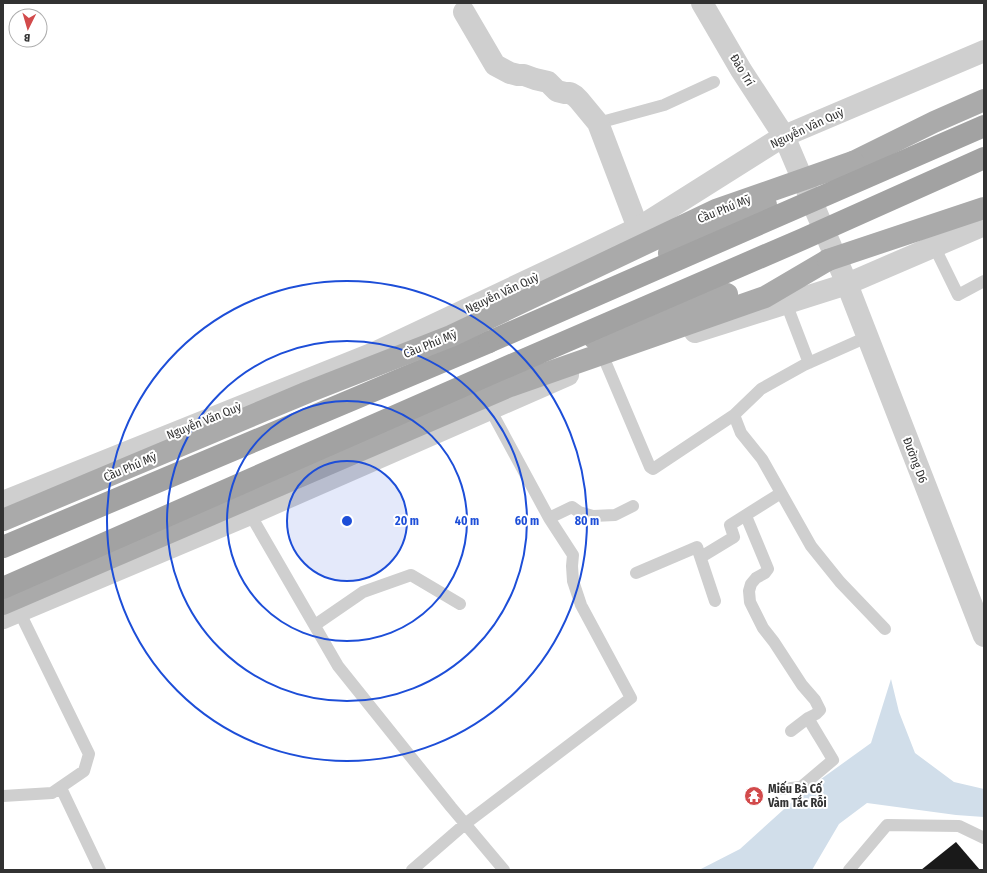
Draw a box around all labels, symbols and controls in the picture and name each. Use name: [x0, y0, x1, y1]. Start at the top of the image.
north arrow: [8, 8, 48, 48]
text: B: [24, 31, 31, 44]
street label: Đào Trí: [727, 52, 757, 88]
street label: Nguyễn Văn Quỳ: [768, 104, 846, 151]
street label: Cầu Phú Mỹ: [695, 191, 753, 226]
street label: Nguyễn Văn Quỳ: [463, 269, 541, 316]
street label: Cầu Phú Mỹ: [401, 326, 459, 361]
street label: Nguyễn Văn Quỳ: [164, 398, 244, 442]
street label: Đường D6: [900, 435, 930, 485]
street label: Cầu Phú Mỹ: [101, 448, 159, 484]
centre of rings: [340, 514, 354, 528]
text: 20 m: [394, 514, 419, 528]
text: 40 m: [455, 514, 479, 528]
text: 60 m: [515, 514, 539, 528]
text: 80 m: [575, 514, 599, 528]
place label: Miếu Bà Cố Vàm Tắc Rỗi: [767, 780, 827, 810]
temple icon: Miếu Bà Cố Vàm Tắc Rỗi: [743, 785, 765, 807]

